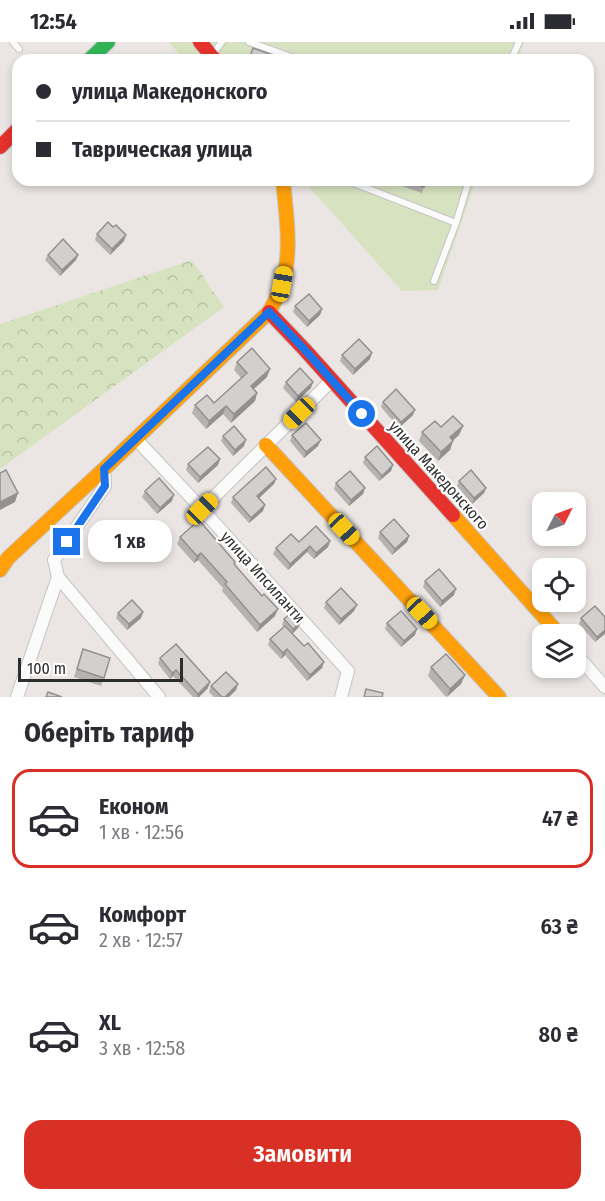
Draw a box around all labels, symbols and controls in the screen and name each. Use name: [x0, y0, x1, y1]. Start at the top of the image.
text: 12:54: [30, 8, 77, 35]
text: улица Македонского: [72, 78, 267, 105]
text: Таврическая улица: [72, 136, 253, 163]
car: [270, 265, 294, 303]
car: [280, 394, 318, 432]
route start: [348, 400, 375, 427]
street label: улица Македонского: [385, 417, 493, 533]
car: [183, 490, 221, 528]
north arrow: [532, 492, 586, 546]
map controls: [532, 492, 586, 678]
car: [325, 510, 363, 548]
callout: 1 хв: [88, 521, 172, 563]
street label: улица Ипсиланти: [217, 527, 309, 627]
route end: [53, 528, 80, 555]
text: 1 хв: [114, 529, 146, 553]
button: locate: [532, 558, 586, 612]
car: [403, 594, 441, 632]
button: layers: [532, 624, 586, 678]
scale bar: [18, 655, 183, 682]
text: 100 m: [27, 659, 66, 678]
text: Оберіть тариф: [24, 717, 194, 749]
icon: car: [27, 792, 81, 846]
text: Економ: [99, 793, 169, 820]
text: 47 ₴: [542, 805, 578, 832]
text: 1 хв · 12:56: [99, 820, 184, 844]
icon: car: [27, 900, 81, 954]
text: Комфорт: [99, 901, 186, 928]
text: 63 ₴: [540, 913, 578, 940]
text: 2 хв · 12:57: [99, 928, 183, 952]
icon: car: [27, 1008, 81, 1062]
text: XL: [99, 1009, 121, 1036]
text: 80 ₴: [539, 1021, 578, 1048]
text: 3 хв · 12:58: [99, 1036, 185, 1060]
button: Замовити: [24, 1120, 581, 1189]

